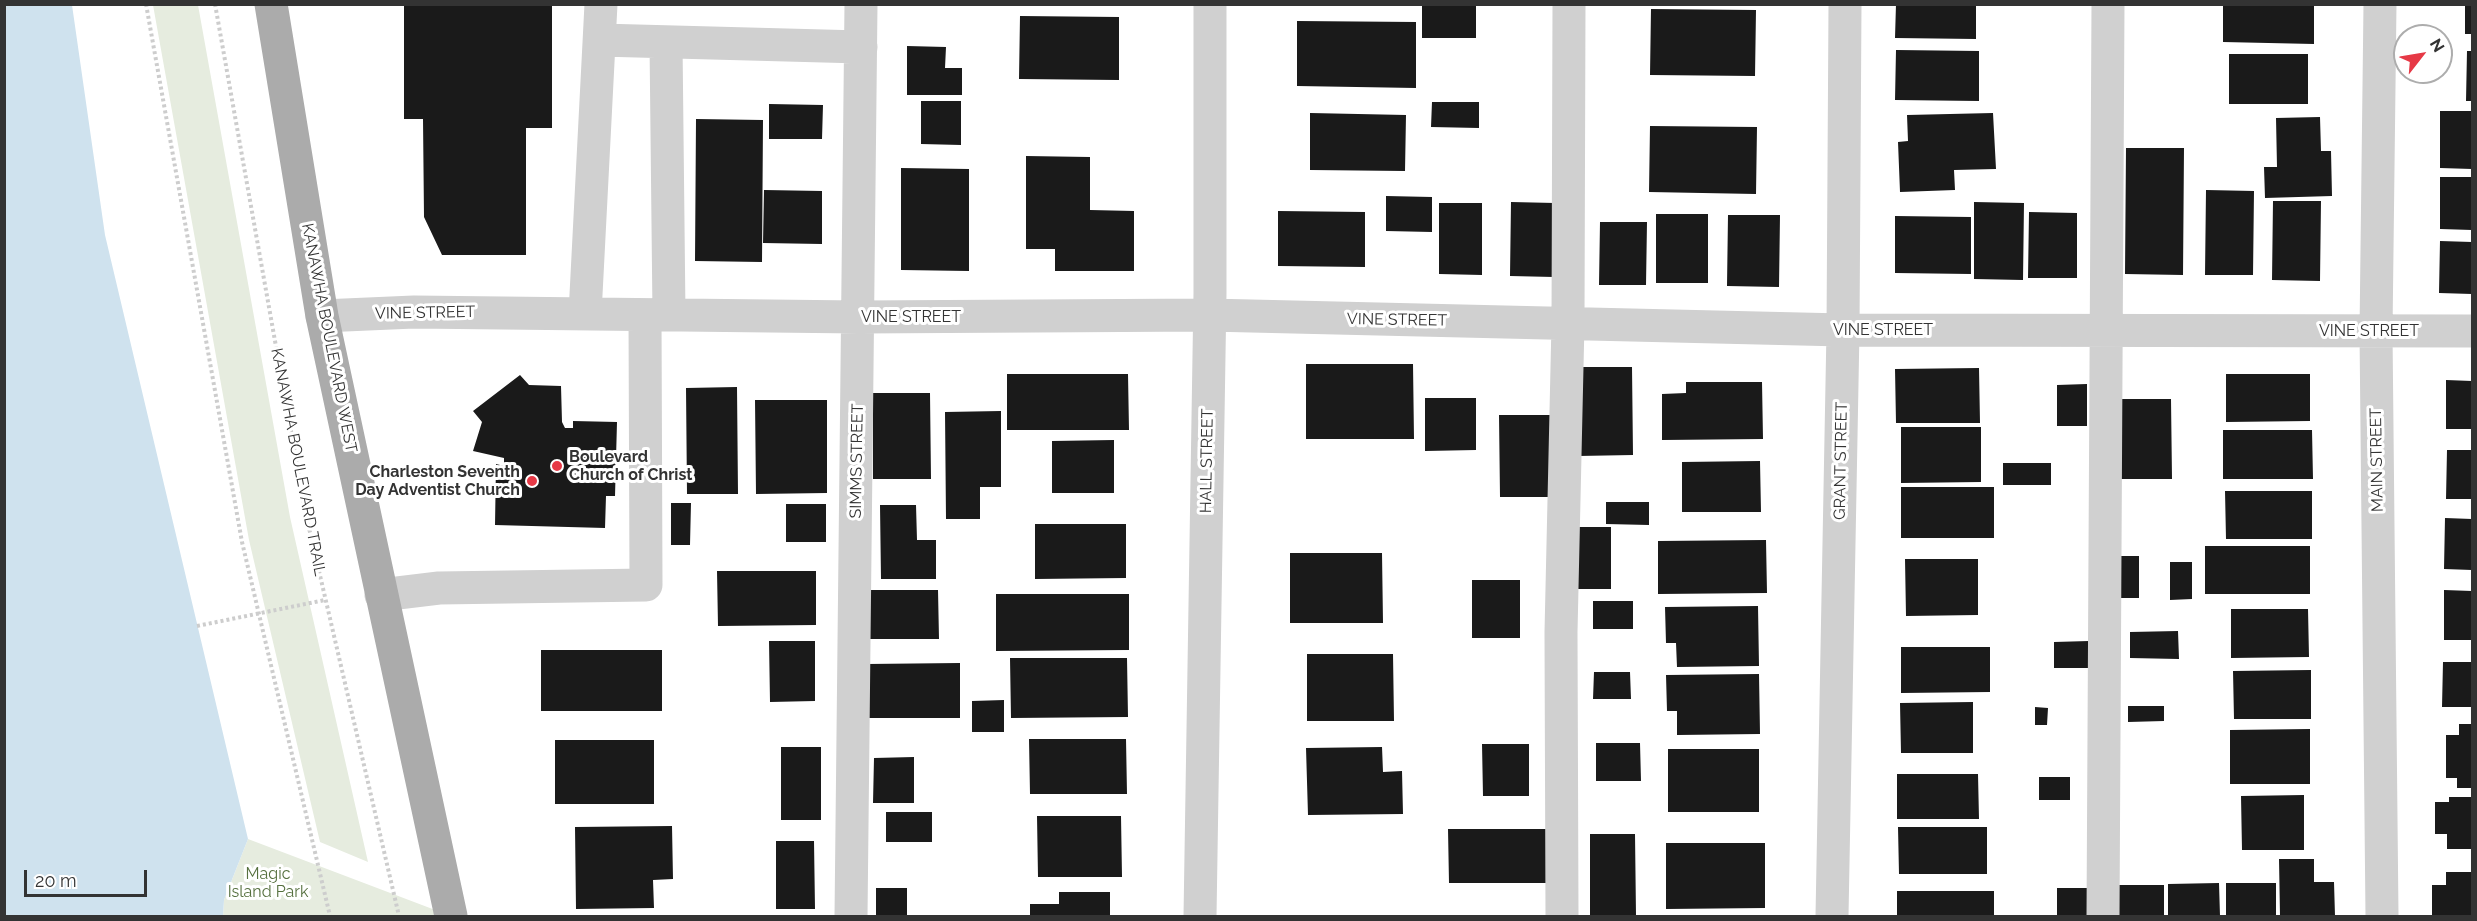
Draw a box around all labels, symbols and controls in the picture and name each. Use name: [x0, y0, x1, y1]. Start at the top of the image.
north arrow: [2393, 24, 2453, 84]
text: N: [2426, 35, 2448, 56]
street label: KANAWHA BOULEVARD WEST: [297, 222, 361, 454]
street label: VINE STREET: [375, 303, 475, 323]
street label: VINE STREET: [861, 307, 961, 327]
street label: VINE STREET: [1347, 310, 1447, 330]
street label: VINE STREET: [1833, 320, 1933, 340]
street label: VINE STREET: [2319, 321, 2419, 341]
street label: KANAWHA BOULEVARD TRAIL: [266, 347, 330, 577]
street label: GRANT STREET: [1830, 402, 1852, 520]
street label: SIMMS STREET: [846, 404, 868, 518]
street label: MAIN STREET: [2366, 408, 2388, 512]
street label: HALL STREET: [1196, 409, 1218, 513]
place label: Boulevard Church of Christ: [569, 447, 692, 485]
marker: Boulevard Church of Christ: [550, 459, 564, 473]
place label: Charleston Seventh Day Adventist Church: [355, 462, 520, 500]
marker: Charleston Seventh Day Adventist Church: [525, 474, 539, 488]
scale bar: [27, 858, 150, 896]
park label: Magic Island Park: [228, 864, 308, 902]
text: 20 m: [35, 870, 77, 891]

